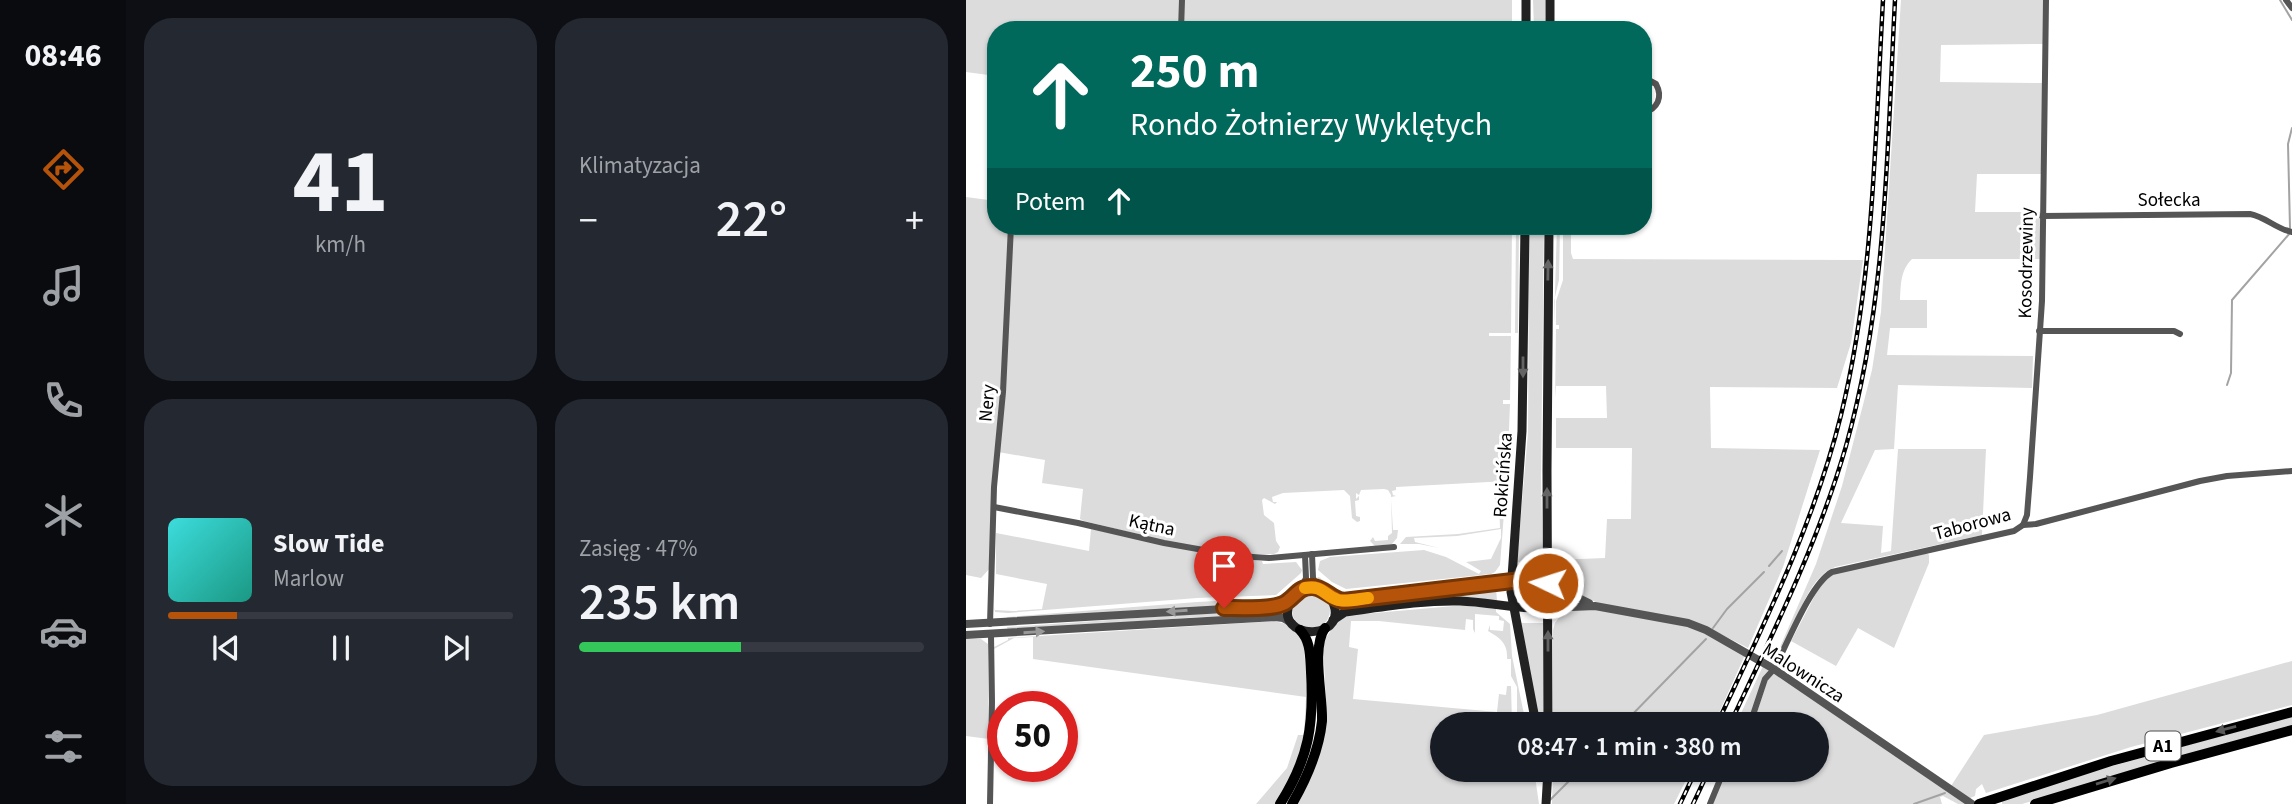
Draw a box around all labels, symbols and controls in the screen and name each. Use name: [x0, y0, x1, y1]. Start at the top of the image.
text: 08:46: [24, 33, 102, 79]
text: 250 m: [1130, 37, 1259, 107]
icon: ahead: [1015, 49, 1106, 140]
text: Rondo Żołnierzy Wyklętych: [1130, 102, 1492, 148]
text: 41: [292, 118, 389, 247]
icon: directions: [39, 145, 88, 194]
text: Klimatyzacja: [579, 149, 701, 182]
icon: ahead: [1100, 182, 1138, 220]
text: 22°: [716, 183, 787, 257]
text: Potem: [1015, 183, 1086, 220]
street label: Sołecka: [2138, 187, 2201, 214]
text: −: [579, 194, 598, 248]
text: +: [905, 194, 924, 248]
street label: Kosodrzewiny: [2012, 207, 2041, 319]
text: km/h: [315, 228, 366, 261]
one-way arrow: [1542, 259, 1554, 281]
icon: music: [39, 261, 88, 310]
one-way arrow: [1518, 357, 1529, 379]
icon: phone: [39, 376, 88, 425]
street label: Nery: [972, 383, 1003, 423]
street label: Rokicińska: [1487, 432, 1520, 519]
one-way arrow: [1541, 486, 1553, 508]
icon: climate: [39, 491, 88, 540]
street label: Taborowa: [1931, 501, 2014, 548]
street label: Kątna: [1126, 507, 1177, 544]
text: Slow Tide: [273, 525, 384, 562]
text: Zasięg · 47%: [579, 532, 697, 565]
pin: [1194, 536, 1254, 608]
position arrow: [1511, 546, 1585, 620]
icon: arrive: [1205, 547, 1243, 585]
text: Marlow: [273, 562, 344, 595]
text: 235 km: [579, 566, 740, 640]
one-way arrow: [1165, 606, 1187, 617]
icon: car: [39, 607, 88, 656]
one-way arrow: [1023, 627, 1045, 638]
icon: previous: [207, 629, 245, 667]
icon: pause: [322, 629, 360, 667]
icon: next: [437, 629, 475, 667]
one-way arrow: [1542, 630, 1554, 652]
street label: Malownicza: [1757, 637, 1850, 710]
speed limit sign: 50: [987, 691, 1078, 782]
icon: filters: [39, 722, 88, 771]
one-way arrow: [2215, 724, 2237, 735]
text: 08:47 · 1 min · 380 m: [1517, 728, 1742, 765]
road number: A1: [2146, 732, 2180, 760]
one-way arrow: [2096, 776, 2117, 786]

